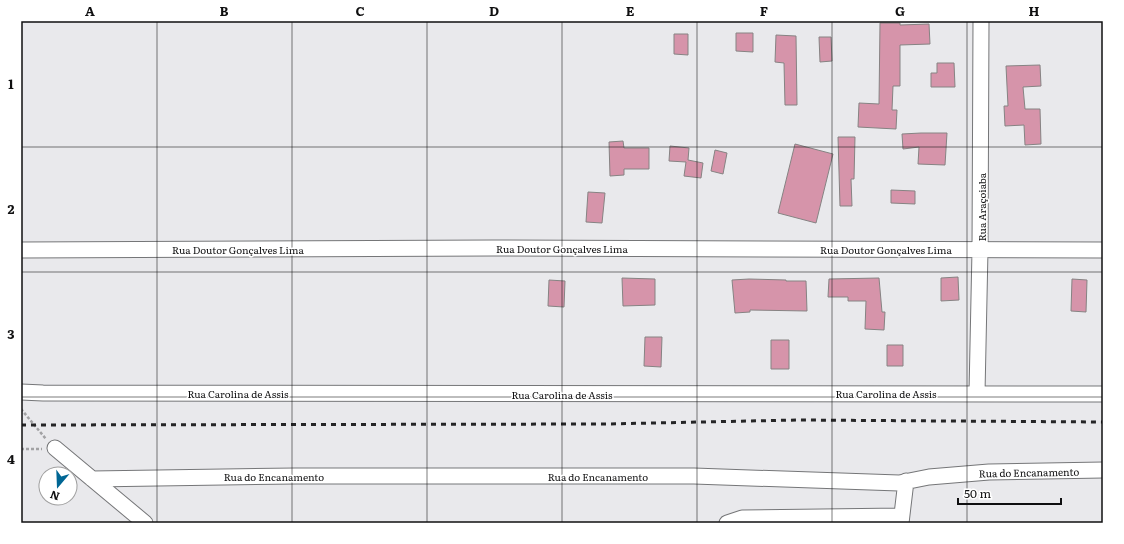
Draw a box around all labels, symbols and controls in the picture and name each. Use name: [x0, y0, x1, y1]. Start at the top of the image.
text: A: [85, 1, 95, 20]
text: B: [220, 1, 229, 20]
text: C: [355, 1, 365, 20]
text: D: [489, 1, 499, 20]
text: E: [626, 1, 635, 20]
text: F: [760, 1, 768, 20]
text: G: [895, 1, 905, 20]
text: H: [1029, 1, 1040, 20]
text: 1: [8, 74, 14, 93]
street label: Rua Araçoiaba: [974, 172, 989, 241]
text: 2: [8, 199, 15, 218]
street label: Rua Doutor Gonçalves Lima: [496, 241, 628, 256]
street label: Rua Doutor Gonçalves Lima: [172, 242, 304, 257]
street label: Rua Doutor Gonçalves Lima: [820, 242, 952, 257]
text: 3: [7, 324, 15, 343]
street label: Rua Carolina de Assis: [187, 386, 289, 401]
street label: Rua Carolina de Assis: [835, 386, 937, 401]
street label: Rua Carolina de Assis: [511, 387, 613, 402]
text: 4: [7, 449, 15, 468]
street label: Rua do Encanamento: [979, 464, 1079, 480]
north arrow: [38, 466, 78, 506]
street label: Rua do Encanamento: [224, 469, 324, 484]
street label: Rua do Encanamento: [548, 469, 648, 484]
scale bar: [958, 480, 1061, 506]
text: 50 m: [964, 484, 991, 502]
text: N: [47, 487, 61, 505]

